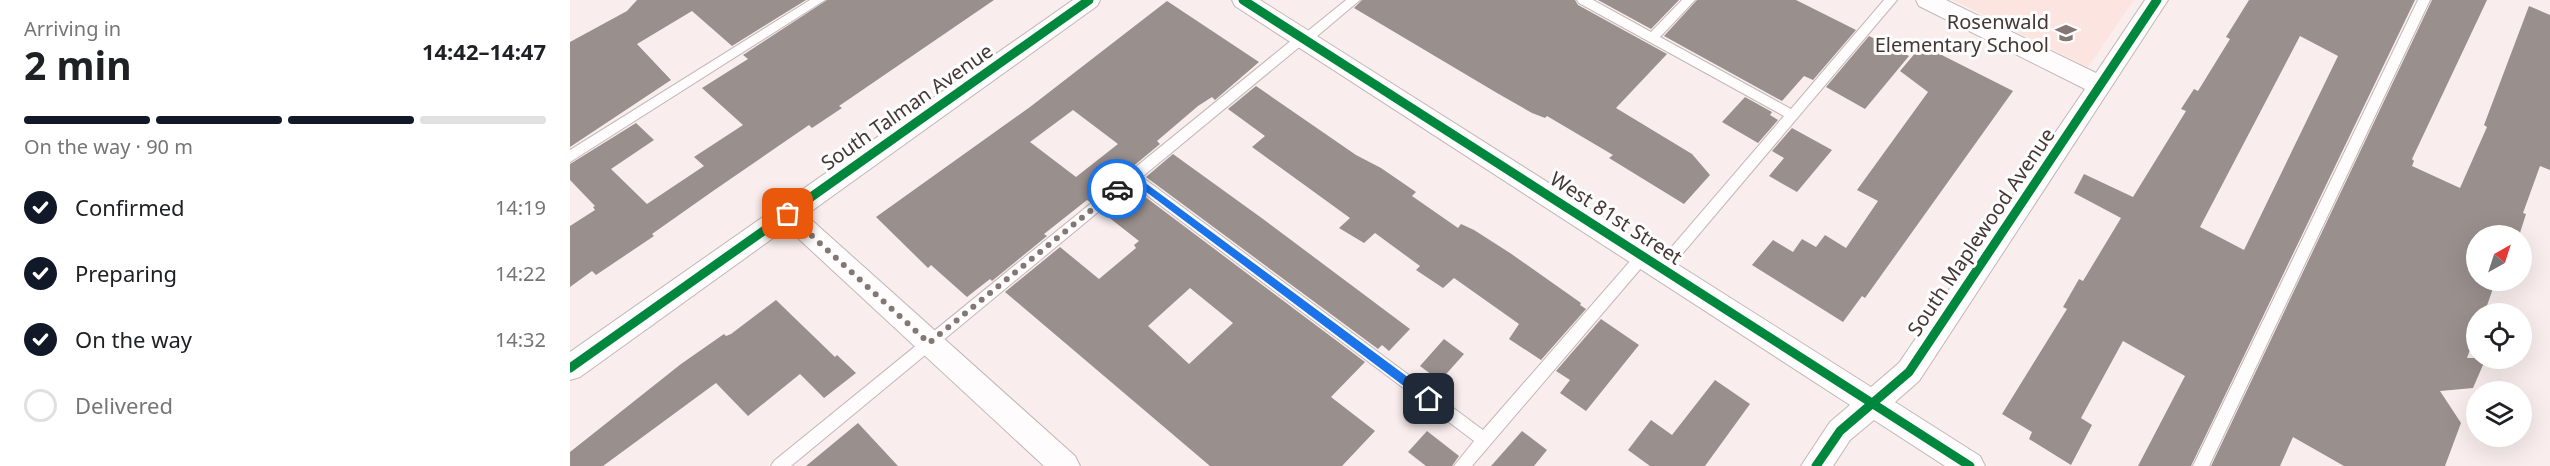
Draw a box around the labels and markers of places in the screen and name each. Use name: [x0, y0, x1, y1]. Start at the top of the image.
place label: Rosenwald Elementary School: [1875, 8, 2049, 58]
school or university icon: Rosenwald Elementary School: [2054, 21, 2078, 45]
pin: [762, 188, 813, 239]
pin: [1403, 373, 1454, 424]

